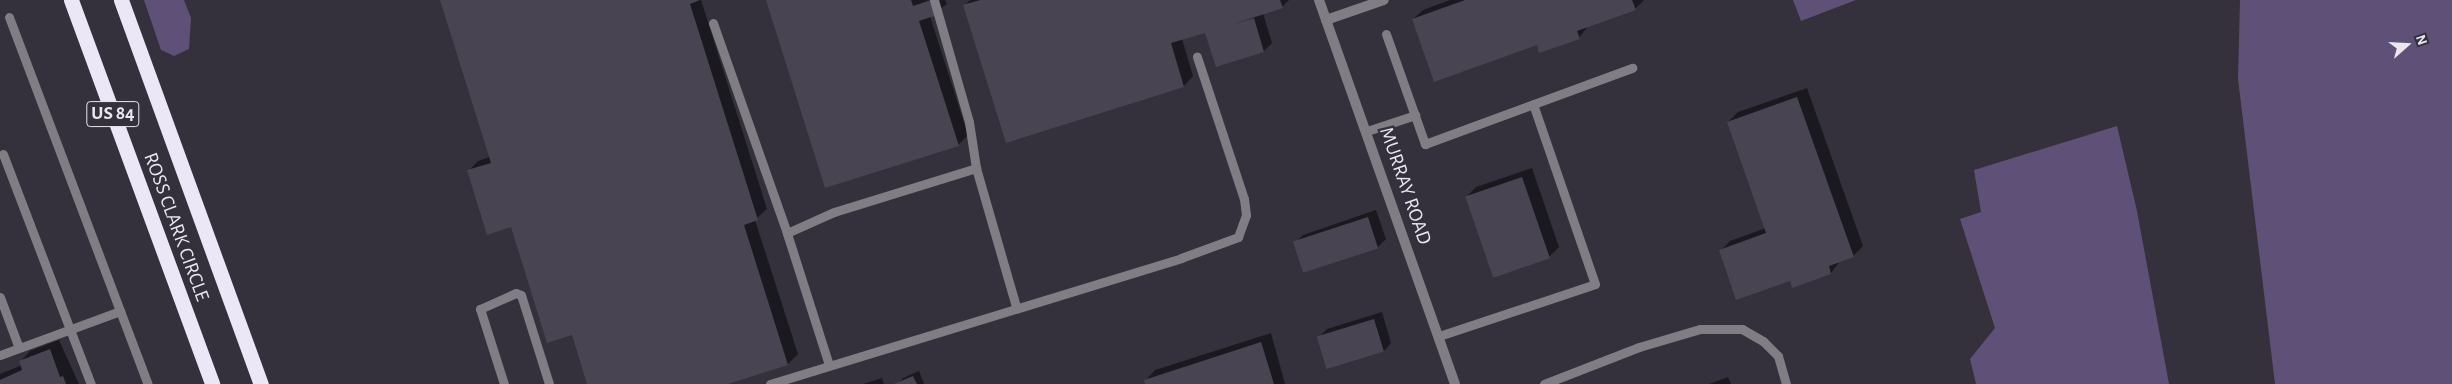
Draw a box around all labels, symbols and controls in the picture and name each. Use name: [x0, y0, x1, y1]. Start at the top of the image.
north arrow: [2382, 20, 2432, 70]
text: N: [2413, 33, 2429, 47]
road number: US 84: [86, 98, 140, 130]
street label: MURRAY ROAD: [1374, 124, 1436, 248]
street label: ROSS CLARK CIRCLE: [138, 149, 214, 305]

